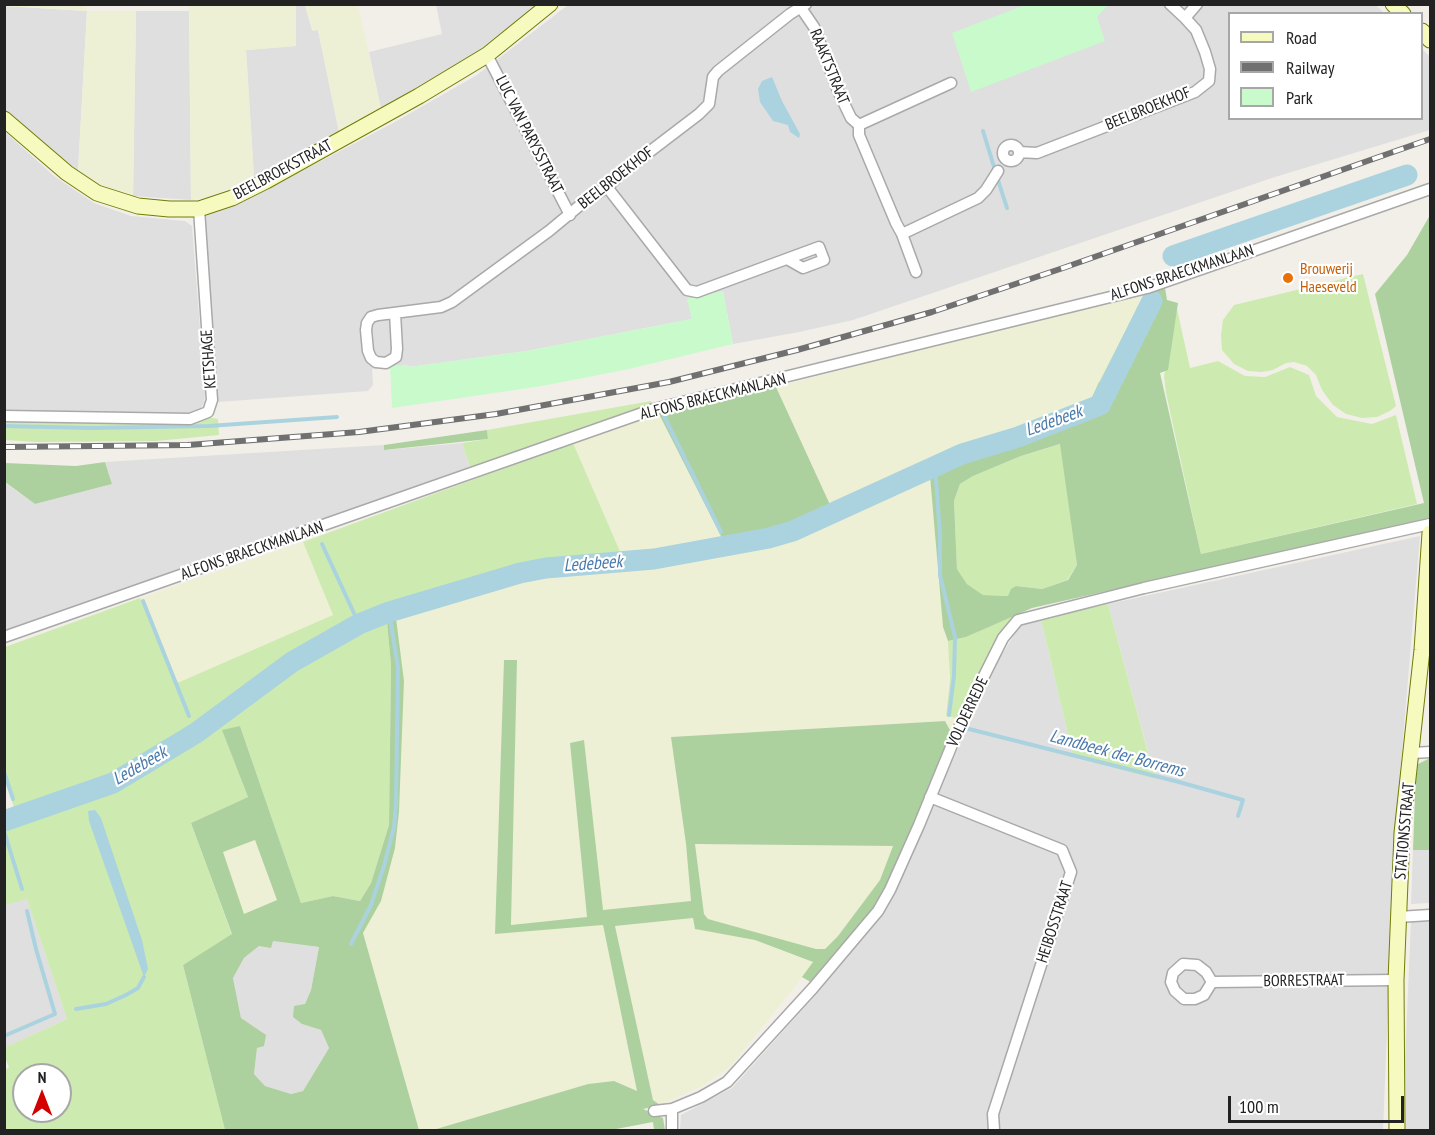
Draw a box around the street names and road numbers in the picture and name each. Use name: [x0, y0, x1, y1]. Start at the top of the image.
street label: RAAKTSTRAAT: [805, 26, 853, 108]
street label: LUC VAN PARYSSTRAAT: [491, 73, 567, 197]
street label: BEELBROEKHOF: [1103, 83, 1193, 135]
street label: BEELBROEKSTRAAT: [230, 136, 336, 204]
street label: BEELBROEKHOF: [575, 143, 657, 213]
street label: ALFONS BRAECKMANLAAN: [1108, 241, 1256, 305]
street label: KETSHAGE: [197, 329, 221, 389]
street label: ALFONS BRAECKMANLAAN: [638, 370, 788, 424]
street label: ALFONS BRAECKMANLAAN: [178, 518, 326, 584]
street label: VOLDERREDE: [943, 674, 993, 750]
street label: STATIONSSTRAAT: [1391, 782, 1419, 880]
street label: HEIBOSSTRAAT: [1033, 879, 1077, 965]
street label: BORRESTRAAT: [1263, 971, 1345, 991]

